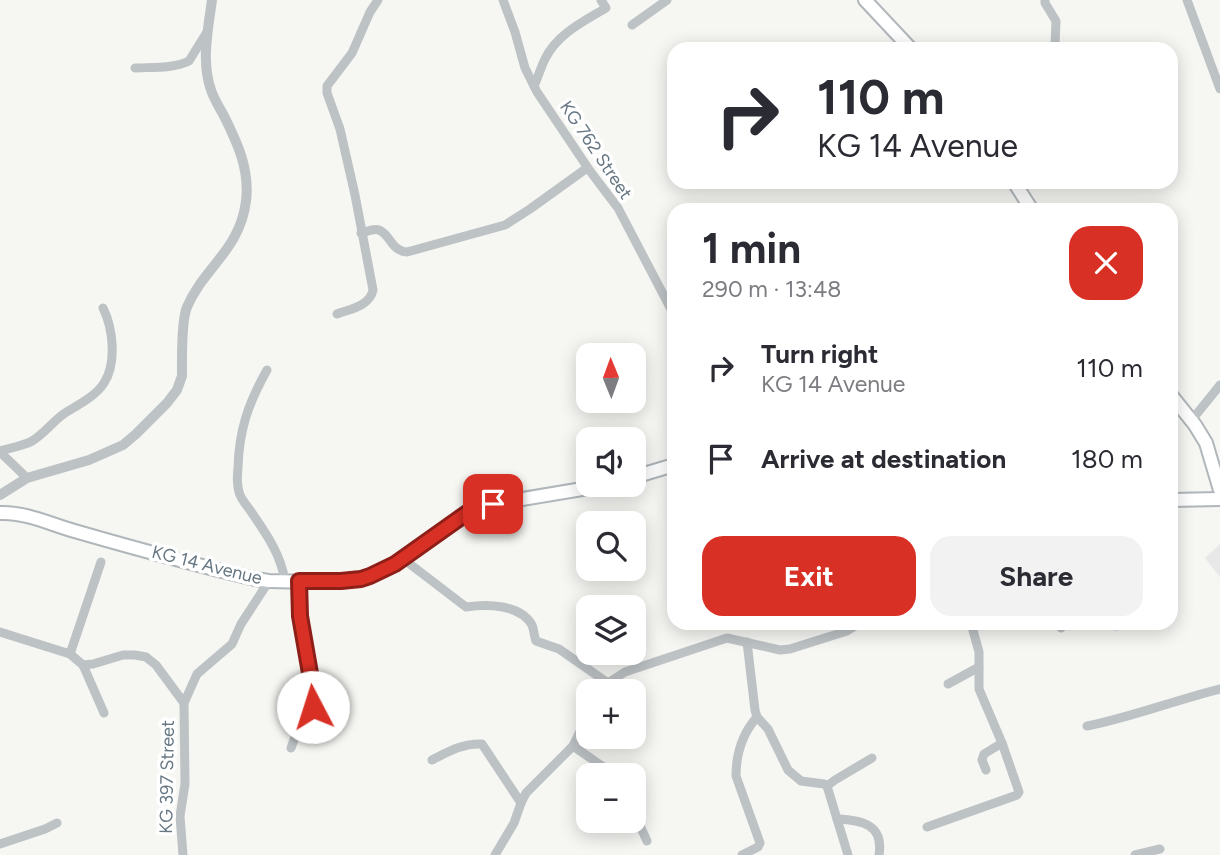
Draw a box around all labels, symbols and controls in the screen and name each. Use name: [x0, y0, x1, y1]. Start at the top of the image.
text: 110 m: [817, 67, 945, 126]
icon: right: [702, 70, 793, 161]
street label: KG 762 Street: [555, 97, 637, 204]
text: KG 14 Avenue: [817, 127, 1018, 165]
text: 1 min: [702, 223, 801, 274]
button: close: [1069, 226, 1143, 300]
text: 290 m · 13:48: [702, 275, 841, 303]
text: Turn right: [761, 338, 878, 370]
north arrow: [576, 343, 646, 413]
map controls: [576, 343, 646, 833]
icon: right: [702, 349, 740, 387]
text: 110 m: [1076, 352, 1143, 384]
text: KG 14 Avenue: [761, 370, 905, 398]
button: sound: [576, 427, 646, 497]
icon: arrive: [702, 440, 740, 478]
text: Arrive at destination: [761, 443, 1006, 475]
text: 180 m: [1071, 443, 1143, 475]
pin: [463, 474, 523, 534]
icon: arrive: [474, 485, 512, 523]
button: search: [576, 511, 646, 581]
button: Exit: [702, 536, 916, 616]
button: Share: [930, 536, 1143, 616]
street label: KG 14 Avenue: [149, 541, 265, 589]
button: layers: [576, 595, 646, 665]
position arrow: [276, 670, 350, 744]
button: +: [576, 679, 646, 749]
street label: KG 397 Street: [155, 720, 179, 834]
button: −: [576, 763, 646, 833]

